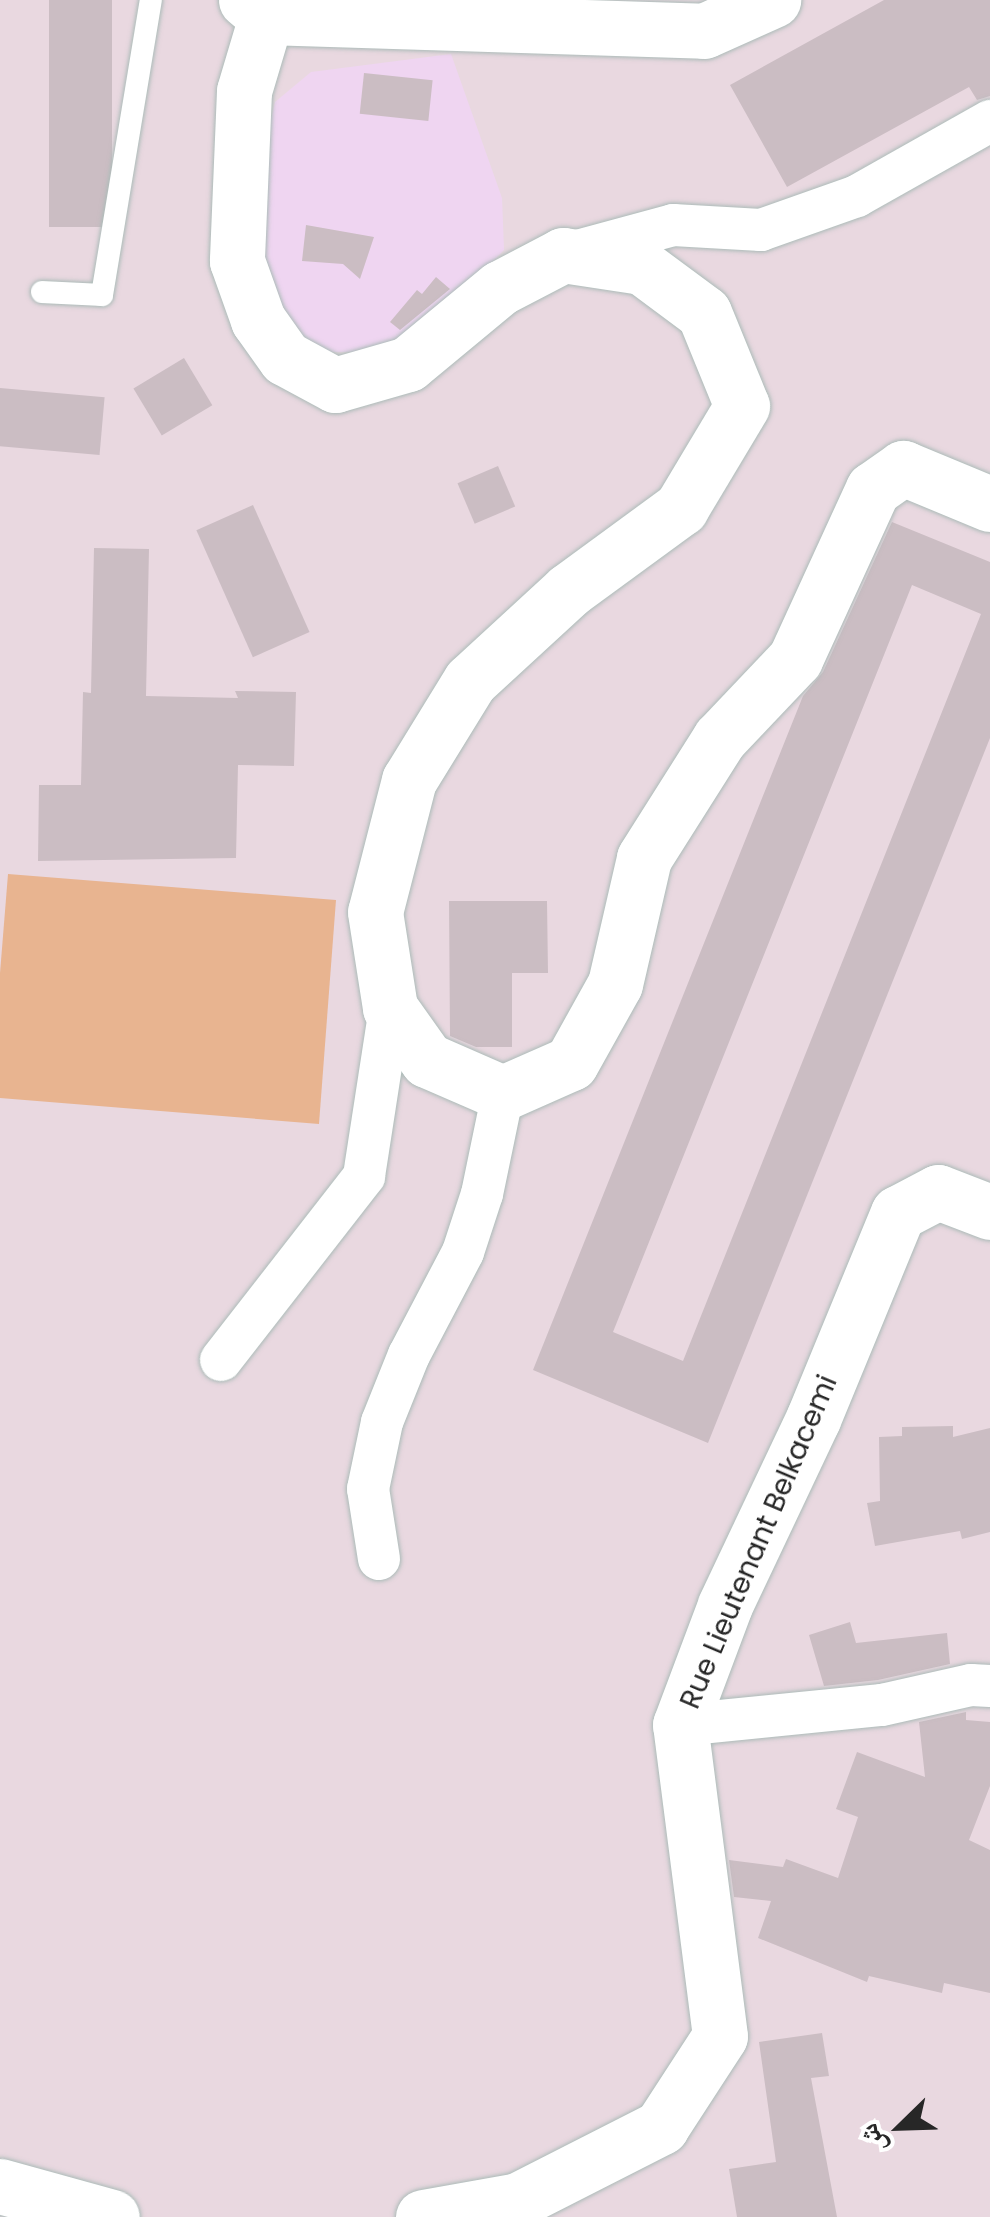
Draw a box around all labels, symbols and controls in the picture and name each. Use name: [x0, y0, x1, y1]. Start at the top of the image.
street label: Rue Lieutenant Belkacemi: [673, 1370, 845, 1714]
north arrow: [850, 2077, 950, 2177]
text: ش: [848, 2118, 896, 2160]

